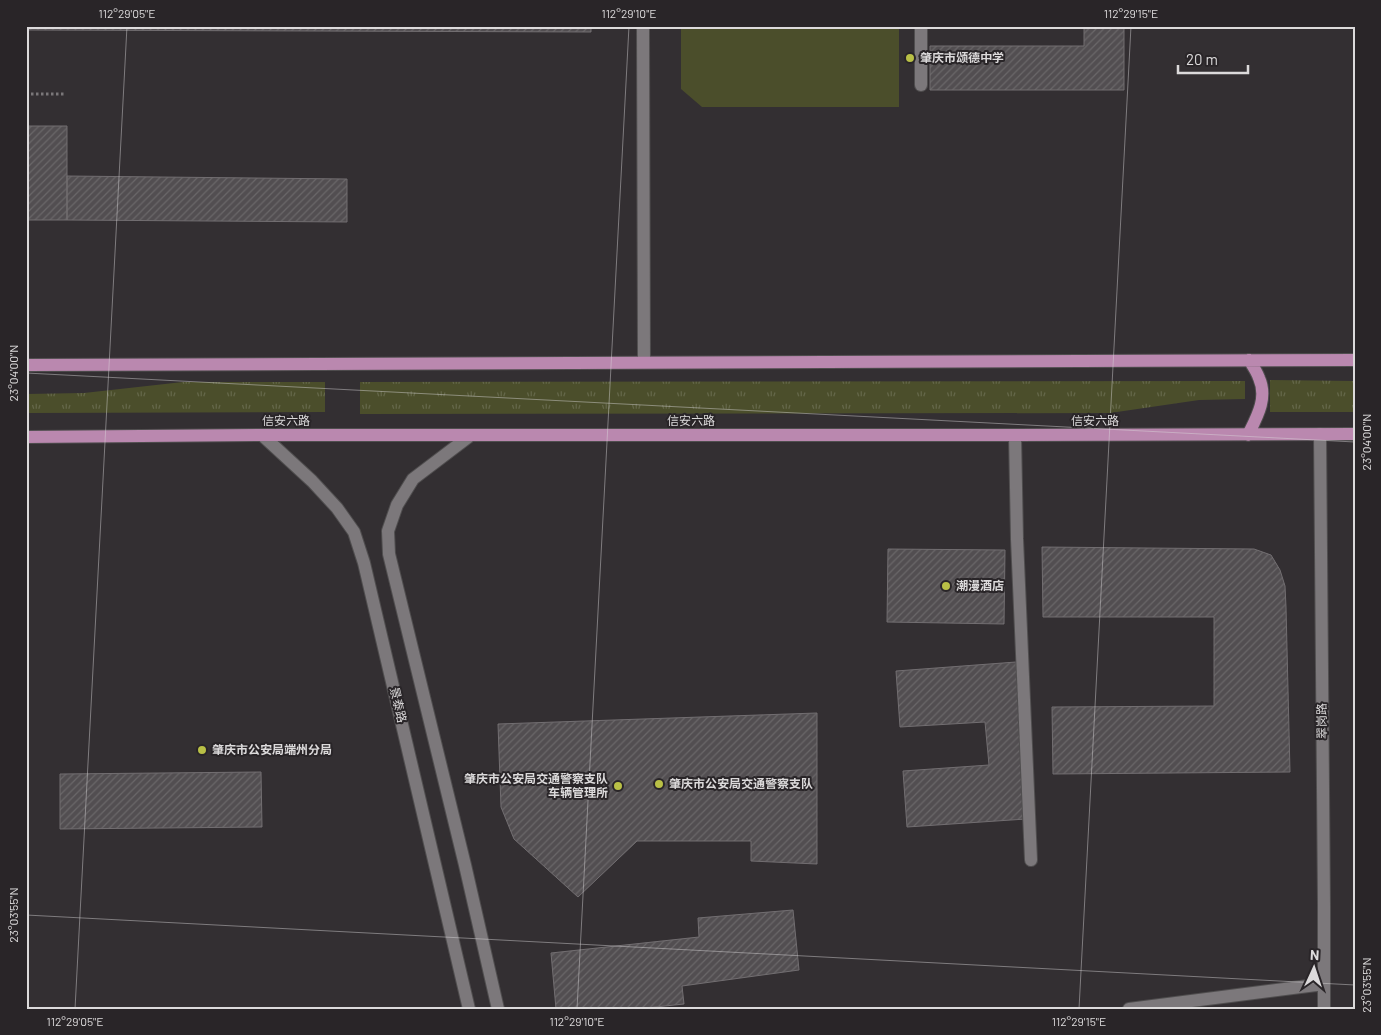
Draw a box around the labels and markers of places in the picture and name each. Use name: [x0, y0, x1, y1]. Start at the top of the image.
place label: 肇庆市颂德中学: [920, 50, 1004, 64]
marker: 肇庆市颂德中学: [904, 52, 916, 64]
place label: 潮漫酒店: [956, 578, 1004, 592]
marker: 潮漫酒店: [940, 580, 952, 592]
place label: 肇庆市公安局端州分局: [212, 742, 332, 756]
marker: 肇庆市公安局端州分局: [196, 744, 208, 756]
place label: 肇庆市公安局交通警察支队 车辆管理所: [464, 771, 608, 799]
place label: 肇庆市公安局交通警察支队: [669, 776, 813, 790]
marker: 肇庆市公安局交通警察支队: [653, 778, 665, 790]
marker: 肇庆市公安局交通警察支队 车辆管理所: [612, 780, 624, 792]

